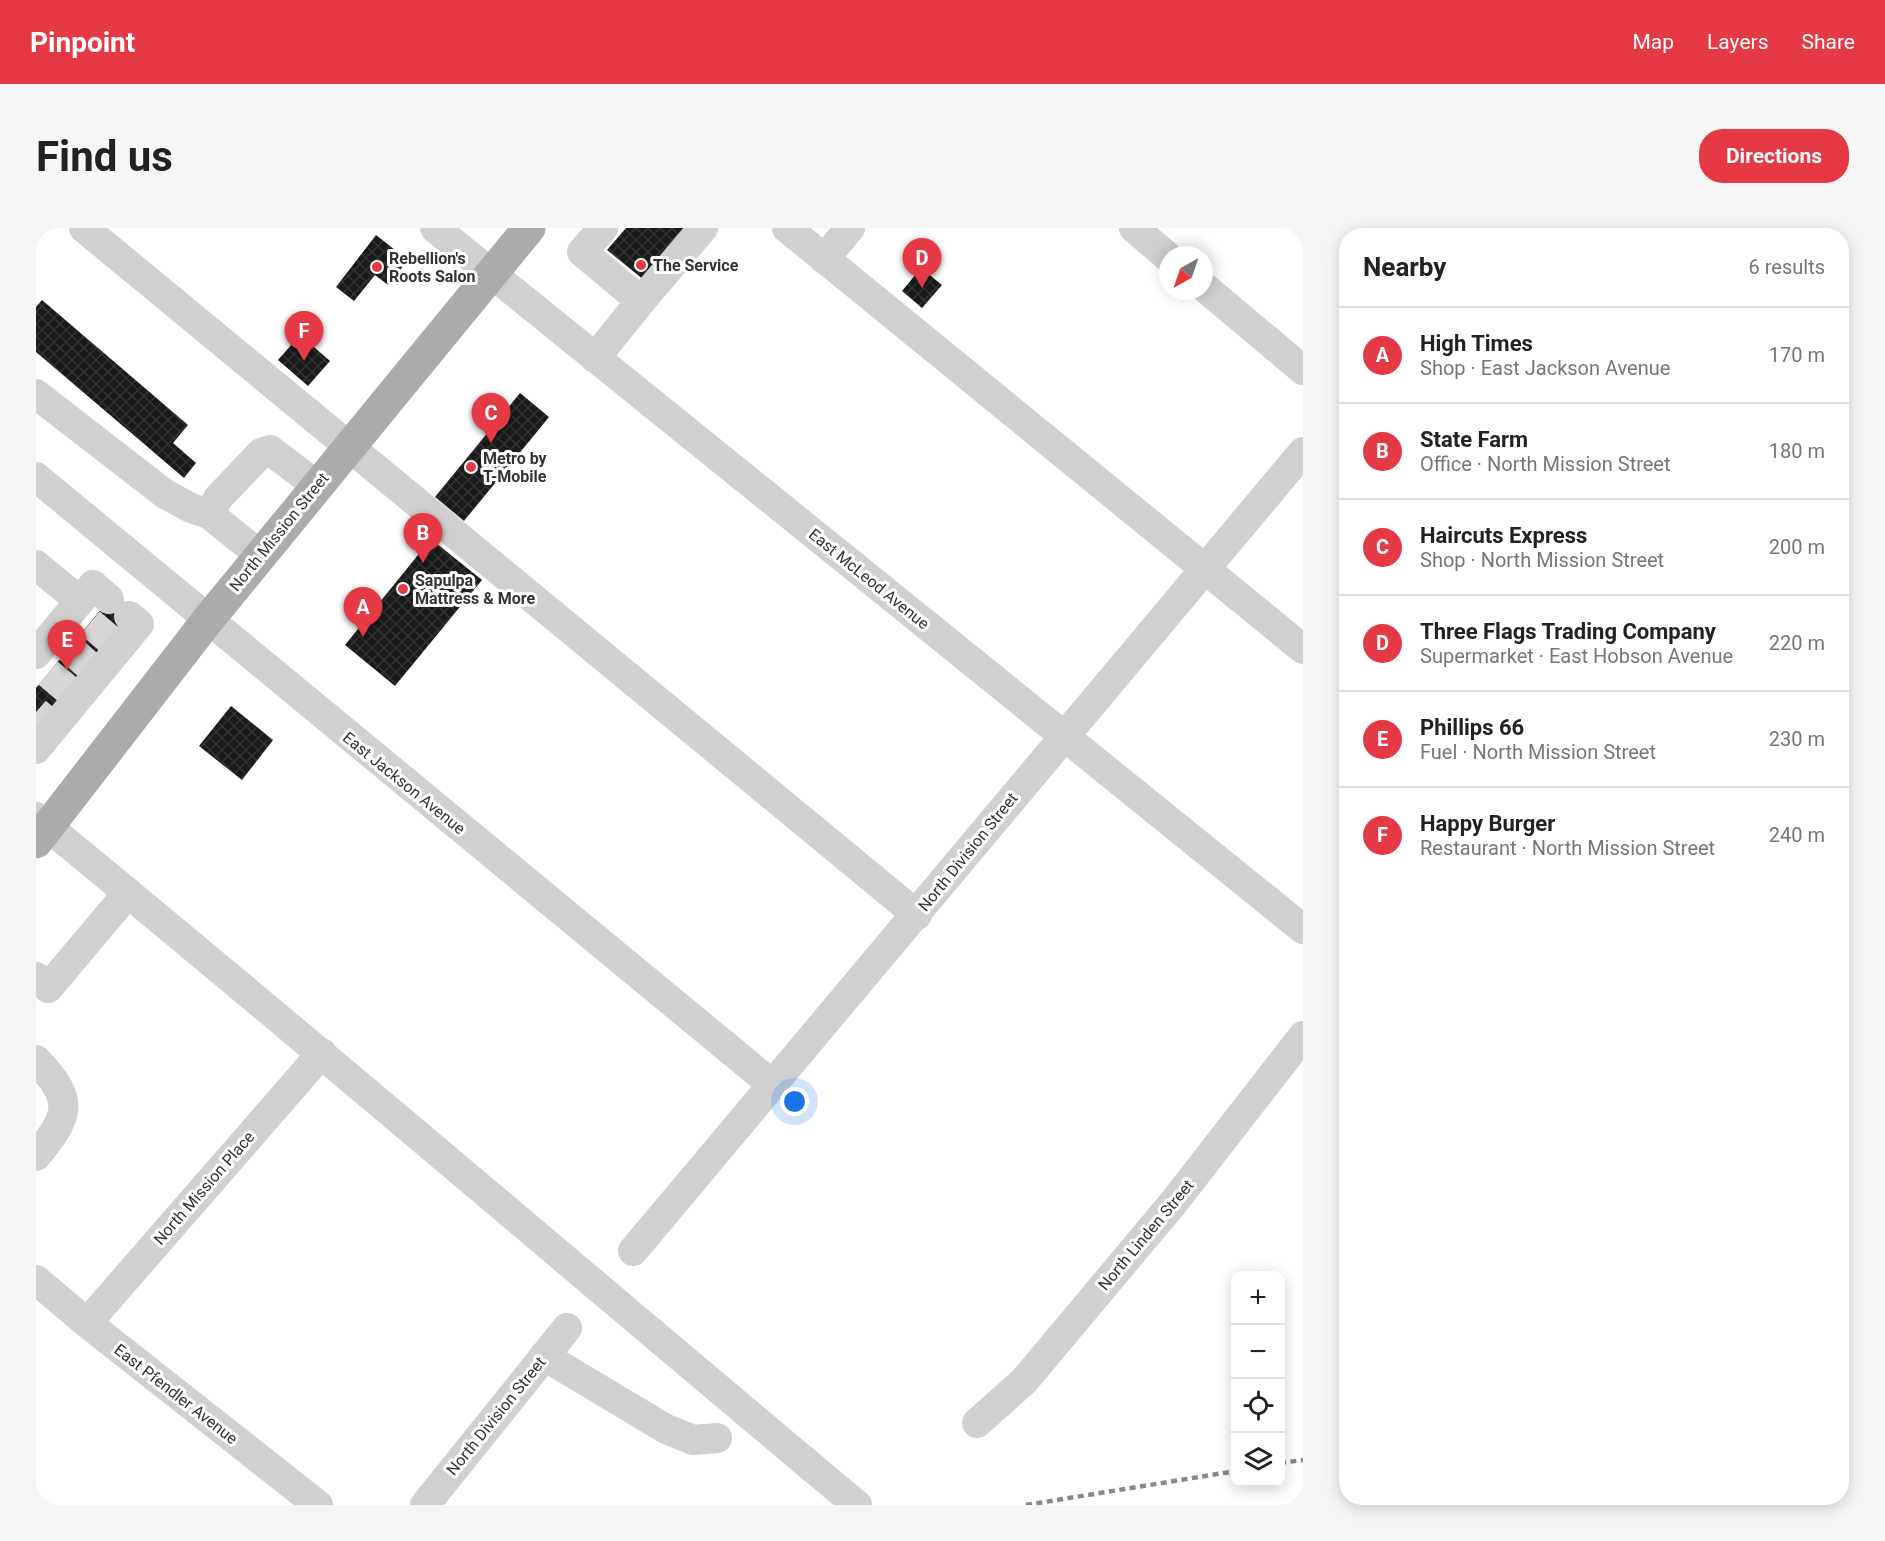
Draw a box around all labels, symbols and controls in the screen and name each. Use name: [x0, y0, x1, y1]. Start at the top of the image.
text: Pinpoint: [30, 26, 135, 59]
text: Map: [1632, 30, 1674, 54]
text: Layers: [1707, 30, 1768, 54]
text: Share: [1801, 30, 1855, 54]
button: Directions: [1699, 129, 1849, 183]
text: Find us: [36, 132, 173, 181]
pin: D: [902, 238, 942, 288]
north arrow: [1159, 246, 1213, 300]
place label: Rebellion's Roots Salon: [389, 249, 476, 286]
text: Nearby: [1363, 252, 1446, 282]
text: 6 results: [1749, 255, 1825, 279]
place label: The Service: [653, 256, 739, 275]
marker: The Service: [634, 258, 648, 272]
marker: Rebellion's Roots Salon: [370, 260, 384, 274]
pin: F: [284, 312, 324, 361]
text: High Times: [1420, 331, 1533, 356]
text: A: [1376, 343, 1389, 367]
text: 170 m: [1769, 343, 1825, 367]
text: Shop · East Jackson Avenue: [1420, 356, 1670, 380]
pin: C: [472, 394, 510, 443]
text: State Farm: [1420, 427, 1528, 452]
text: B: [1376, 439, 1389, 463]
text: 180 m: [1769, 439, 1825, 463]
place label: Metro by T-Mobile: [483, 449, 548, 486]
text: Office · North Mission Street: [1420, 452, 1671, 476]
marker: Metro by T-Mobile: [464, 460, 478, 474]
street label: North Mission Street: [225, 469, 333, 595]
pin: B: [404, 514, 442, 563]
text: Haircuts Express: [1420, 523, 1587, 548]
street label: East McLeod Avenue: [805, 525, 933, 633]
text: C: [1376, 535, 1389, 559]
text: 200 m: [1769, 535, 1825, 559]
text: Shop · North Mission Street: [1420, 548, 1664, 572]
place label: Sapulpa Mattress & More: [415, 571, 535, 608]
marker: Sapulpa Mattress & More: [396, 582, 410, 596]
pin: A: [344, 588, 382, 637]
text: Three Flags Trading Company: [1420, 619, 1716, 644]
pin: E: [48, 620, 87, 670]
text: D: [1376, 631, 1389, 655]
text: 220 m: [1769, 631, 1825, 655]
text: Supermarket · East Hobson Avenue: [1420, 644, 1733, 668]
text: Phillips 66: [1420, 715, 1524, 740]
text: E: [1377, 727, 1388, 751]
text: 230 m: [1769, 727, 1825, 751]
street label: East Jackson Avenue: [339, 728, 469, 838]
text: Fuel · North Mission Street: [1420, 740, 1656, 764]
street label: North Division Street: [914, 789, 1022, 915]
text: Happy Burger: [1420, 811, 1555, 836]
text: F: [1377, 823, 1388, 847]
text: 240 m: [1769, 823, 1825, 847]
text: Restaurant · North Mission Street: [1420, 836, 1715, 860]
your location: [780, 1087, 809, 1116]
street label: North Mission Place: [150, 1127, 258, 1249]
street label: North Linden Street: [1094, 1176, 1198, 1294]
map controls: [1231, 1271, 1285, 1487]
button: +: [1231, 1271, 1285, 1325]
button: −: [1231, 1325, 1285, 1379]
street label: East Pfendler Avenue: [111, 1340, 241, 1448]
street label: North Division Street: [442, 1353, 550, 1479]
button: locate: [1231, 1379, 1285, 1433]
button: layers: [1231, 1433, 1285, 1487]

